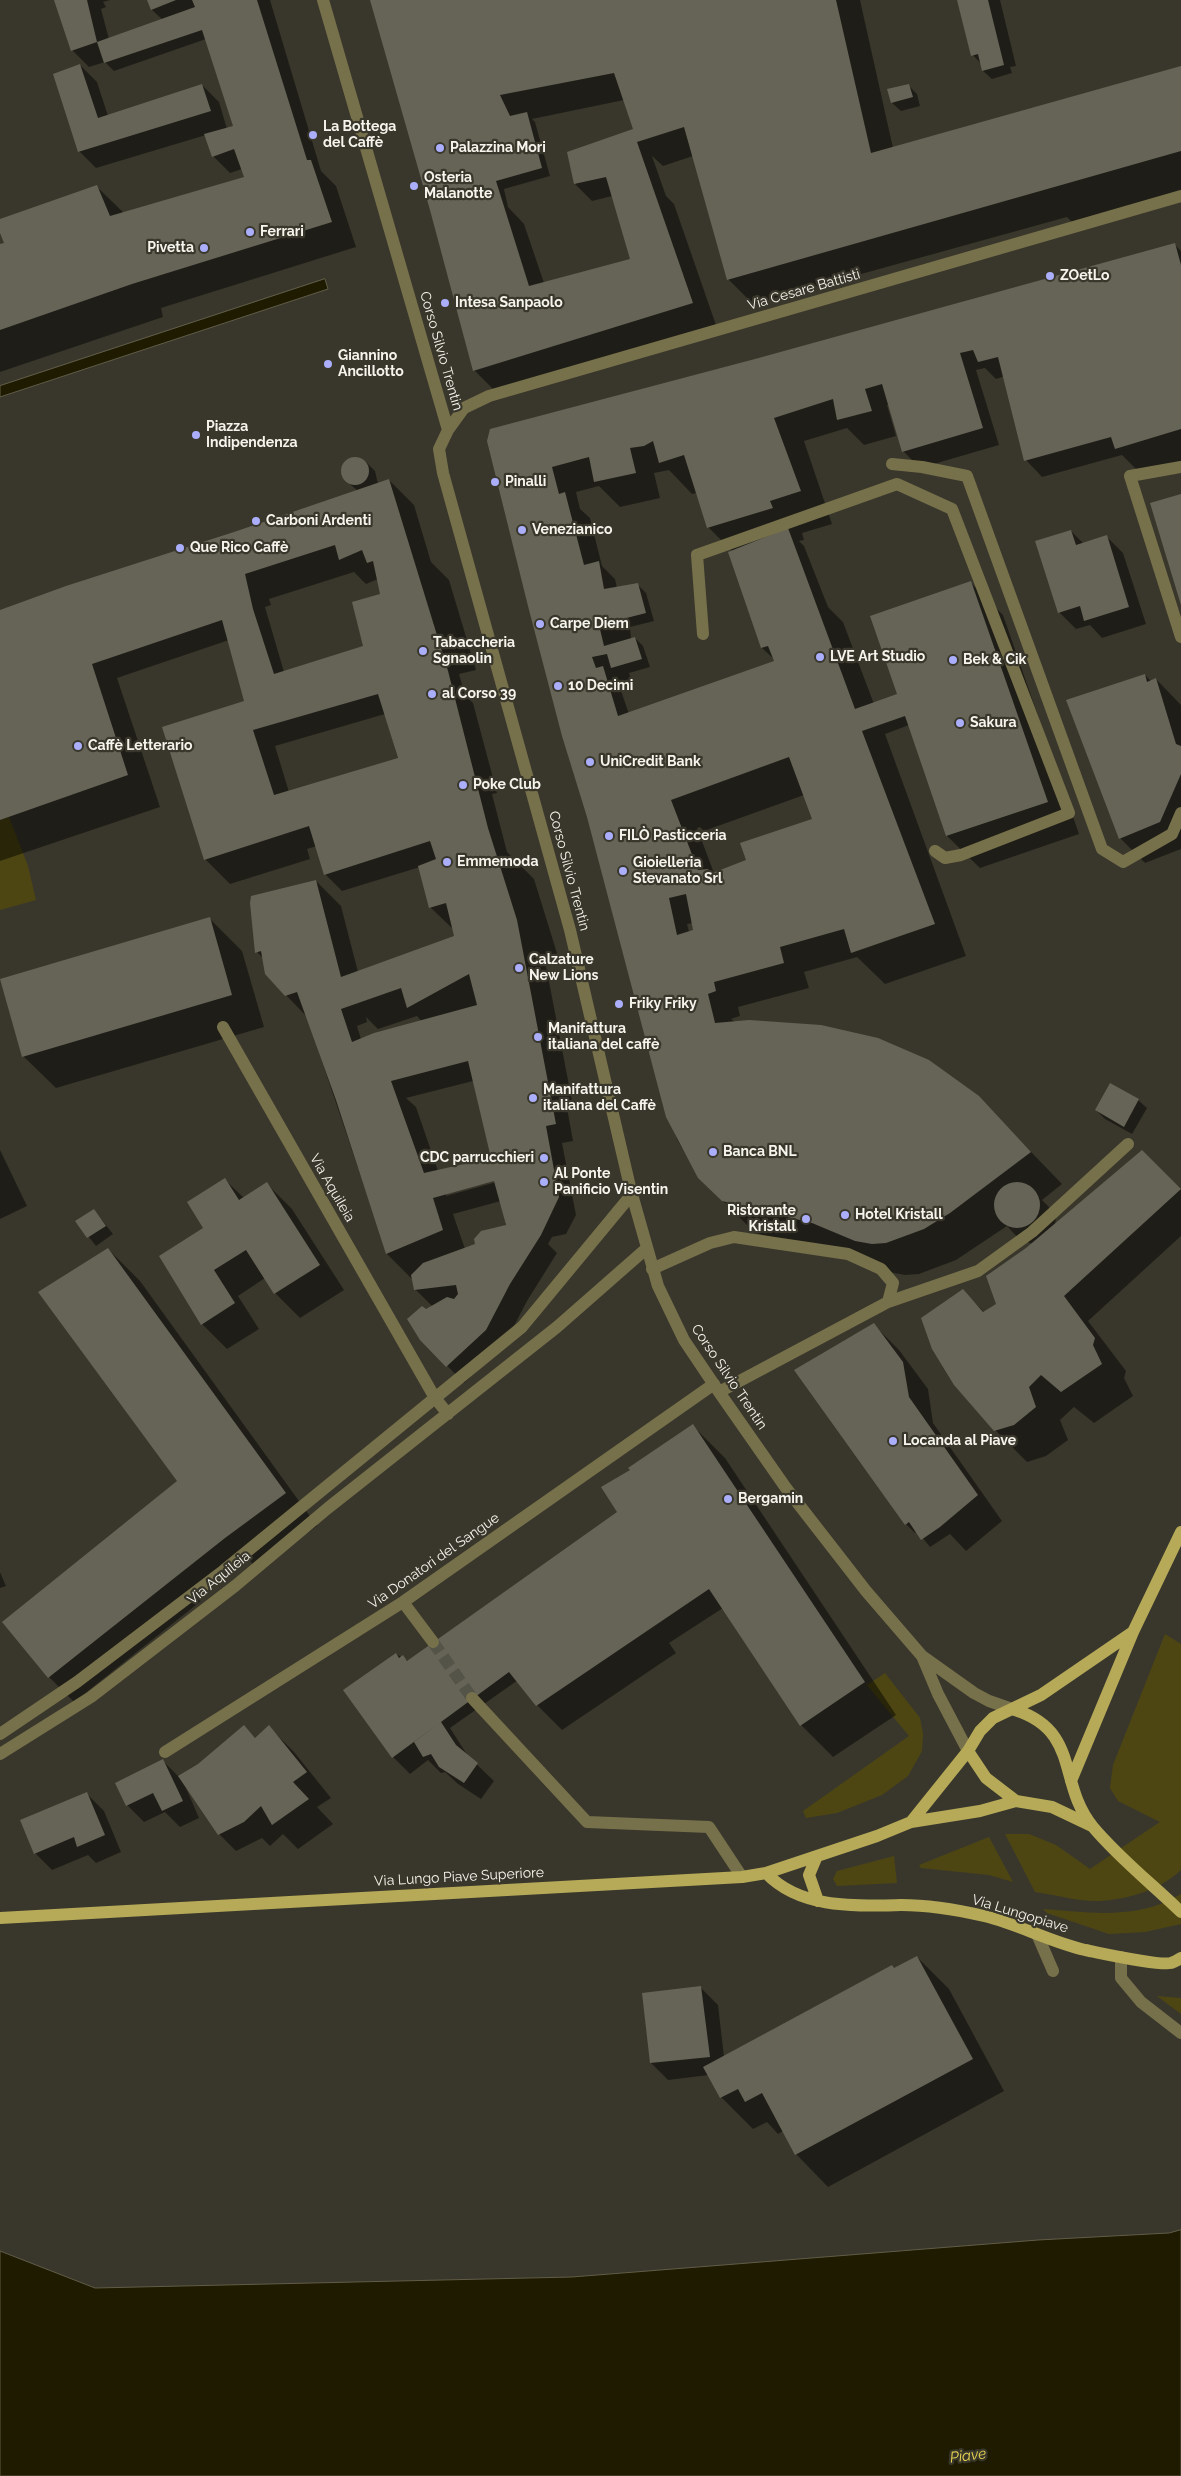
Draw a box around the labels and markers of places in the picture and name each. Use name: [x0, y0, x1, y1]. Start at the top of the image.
place label: La Bottega del Caffè: [323, 119, 396, 152]
marker: La Bottega del Caffè: [307, 129, 319, 141]
place label: Palazzina Mori: [450, 140, 546, 156]
marker: Palazzina Mori: [434, 142, 446, 154]
place label: Osteria Malanotte: [424, 170, 492, 202]
marker: Osteria Malanotte: [408, 180, 420, 192]
place label: Ferrari: [260, 224, 304, 240]
marker: Ferrari: [244, 226, 256, 238]
place label: Pivetta: [147, 240, 194, 256]
marker: Pivetta: [198, 242, 210, 254]
place label: ZOetLo: [1060, 268, 1109, 284]
marker: ZOetLo: [1044, 270, 1056, 282]
place label: Intesa Sanpaolo: [455, 295, 563, 311]
marker: Intesa Sanpaolo: [439, 297, 451, 309]
place label: Giannino Ancillotto: [338, 348, 404, 381]
marker: Giannino Ancillotto: [322, 358, 334, 370]
place label: Piazza Indipendenza: [206, 419, 298, 452]
marker: Piazza Indipendenza: [190, 429, 202, 441]
place label: Pinalli: [505, 474, 546, 490]
marker: Pinalli: [489, 476, 501, 488]
place label: Carboni Ardenti: [266, 513, 371, 529]
marker: Carboni Ardenti: [250, 515, 262, 527]
place label: Venezianico: [532, 522, 612, 538]
marker: Venezianico: [516, 524, 528, 536]
place label: Que Rico Caffè: [190, 540, 288, 556]
marker: Que Rico Caffè: [174, 542, 186, 554]
place label: Carpe Diem: [550, 616, 629, 632]
marker: Carpe Diem: [534, 618, 546, 630]
place label: Tabaccheria Sgnaolin: [433, 635, 515, 668]
marker: Tabaccheria Sgnaolin: [417, 645, 429, 657]
place label: LVE Art Studio: [830, 649, 925, 665]
marker: LVE Art Studio: [814, 651, 826, 663]
place label: Bek & Cik: [963, 652, 1026, 668]
marker: Bek & Cik: [947, 654, 959, 666]
place label: 10 Decimi: [568, 678, 633, 694]
marker: 10 Decimi: [552, 680, 564, 692]
place label: al Corso 39: [442, 686, 516, 702]
marker: al Corso 39: [426, 688, 438, 700]
place label: Sakura: [970, 715, 1016, 731]
marker: Sakura: [954, 717, 966, 729]
place label: Caffè Letterario: [88, 738, 193, 754]
marker: Caffè Letterario: [72, 740, 84, 752]
place label: UniCredit Bank: [600, 754, 701, 770]
marker: UniCredit Bank: [584, 756, 596, 768]
place label: Poke Club: [473, 777, 541, 793]
marker: Poke Club: [457, 779, 469, 791]
place label: FILÒ Pasticceria: [619, 828, 726, 844]
marker: FILÒ Pasticceria: [603, 830, 615, 842]
place label: Emmemoda: [457, 854, 538, 870]
place label: Gioielleria Stevanato Srl: [633, 855, 722, 888]
marker: Emmemoda: [441, 856, 453, 868]
marker: Gioielleria Stevanato Srl: [617, 865, 629, 877]
place label: Calzature New Lions: [529, 952, 598, 984]
marker: Calzature New Lions: [513, 962, 525, 974]
place label: Friky Friky: [629, 996, 697, 1012]
marker: Friky Friky: [613, 998, 625, 1010]
place label: Manifattura italiana del caffè: [548, 1021, 659, 1054]
marker: Manifattura italiana del caffè: [532, 1031, 544, 1043]
place label: Manifattura italiana del Caffè: [543, 1082, 656, 1114]
marker: Manifattura italiana del Caffè: [527, 1092, 539, 1104]
place label: Banca BNL: [723, 1144, 797, 1160]
marker: Banca BNL: [707, 1146, 719, 1158]
place label: CDC parrucchieri: [420, 1150, 534, 1166]
marker: CDC parrucchieri: [538, 1152, 550, 1164]
place label: Al Ponte Panificio Visentin: [554, 1166, 668, 1198]
marker: Al Ponte Panificio Visentin: [538, 1176, 550, 1188]
place label: Ristorante Kristall: [727, 1203, 796, 1236]
place label: Hotel Kristall: [855, 1207, 943, 1223]
marker: Hotel Kristall: [839, 1209, 851, 1221]
marker: Ristorante Kristall: [800, 1213, 812, 1225]
place label: Locanda al Piave: [903, 1433, 1016, 1449]
marker: Locanda al Piave: [887, 1435, 899, 1447]
place label: Bergamin: [738, 1491, 803, 1507]
marker: Bergamin: [722, 1493, 734, 1505]

